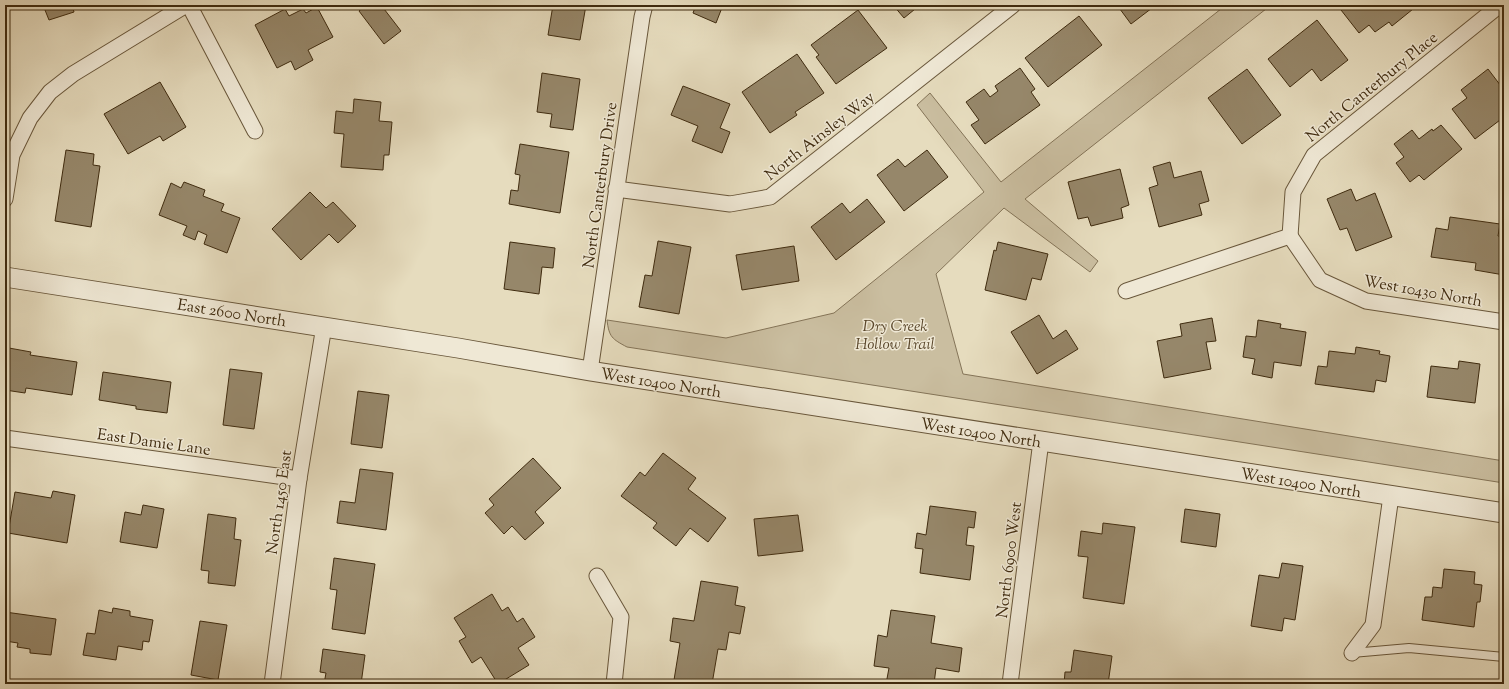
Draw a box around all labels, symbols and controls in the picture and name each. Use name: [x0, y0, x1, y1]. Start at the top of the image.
street label: North Canterbury Place: [1301, 27, 1444, 149]
street label: North Ainsley Way: [761, 87, 880, 187]
street label: North Canterbury Drive: [578, 101, 625, 270]
street label: West 10430 North: [1361, 271, 1484, 314]
street label: East 2600 North: [175, 294, 288, 335]
park label: Dry Creek Hollow Trail: [855, 316, 935, 357]
street label: West 10400 North: [598, 364, 723, 405]
street label: West 10400 North: [918, 414, 1043, 455]
street label: East Damie Lane: [95, 424, 212, 463]
street label: North 1450 East: [262, 448, 299, 556]
street label: West 10400 North: [1238, 464, 1363, 505]
street label: North 6900 West: [992, 500, 1029, 620]

